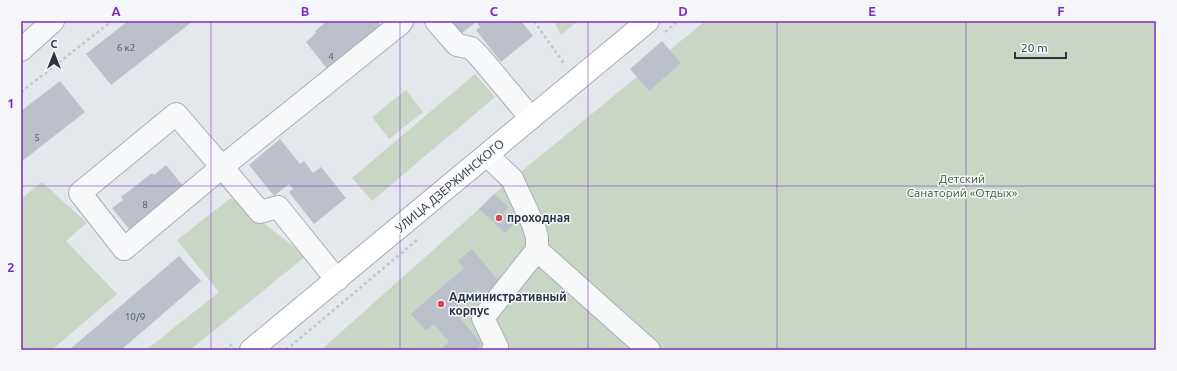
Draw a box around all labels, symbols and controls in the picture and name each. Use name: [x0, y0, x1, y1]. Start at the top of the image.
text: A: [111, 4, 121, 18]
text: B: [301, 4, 310, 18]
text: C: [490, 4, 499, 18]
text: D: [678, 4, 688, 18]
text: E: [868, 4, 876, 18]
text: F: [1057, 4, 1065, 18]
north arrow: [34, 34, 74, 74]
scale bar: [1015, 34, 1066, 60]
text: С: [50, 38, 58, 50]
text: 20 m: [1021, 41, 1048, 54]
house number: 6 к2: [117, 42, 135, 53]
house number: 4: [328, 51, 334, 62]
text: 1: [7, 96, 15, 110]
house number: 5: [34, 132, 40, 143]
street label: УЛИЦА ДЗЕРЖИНСКОГО: [393, 136, 506, 235]
park label: Детский Санаторий «Отдых»: [907, 172, 1018, 199]
house number: 8: [142, 199, 148, 210]
place label: проходная: [507, 211, 570, 224]
marker: проходная: [494, 213, 504, 223]
text: 2: [7, 260, 15, 274]
place label: Административный корпус: [449, 290, 567, 317]
marker: Административный корпус: [436, 299, 446, 309]
house number: 10/9: [125, 311, 145, 322]

